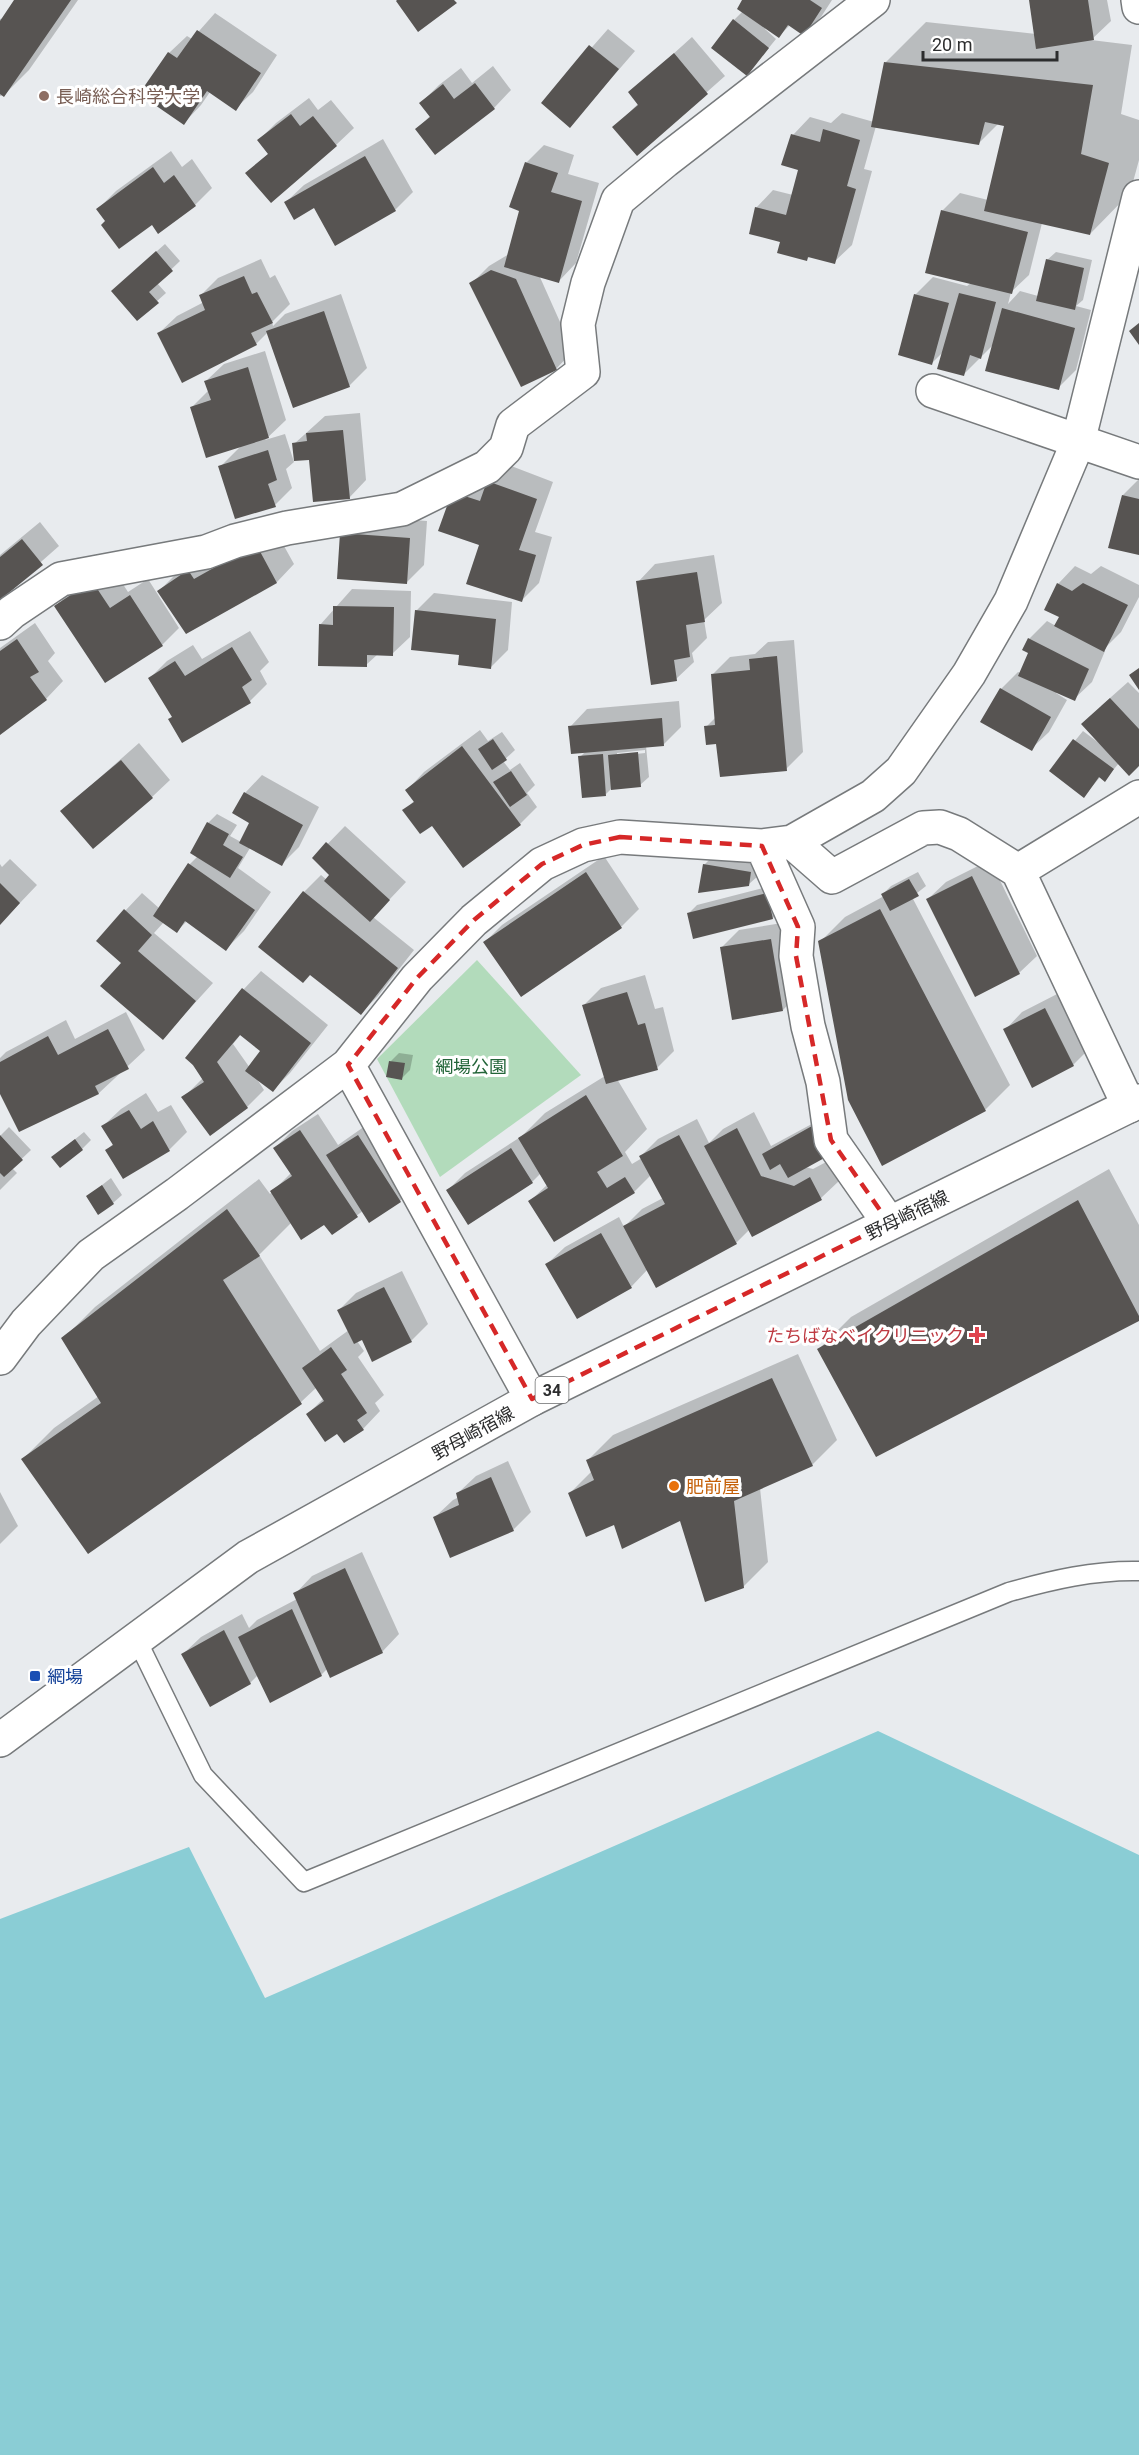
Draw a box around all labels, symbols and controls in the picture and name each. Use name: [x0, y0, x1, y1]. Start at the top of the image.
scale bar: [923, 24, 1056, 62]
text: 20 m: [932, 34, 972, 55]
place label: 長崎総合科学大学: [56, 86, 200, 107]
marker: 長崎総合科学大学: [37, 89, 51, 103]
park label: 網場公園: [435, 1056, 507, 1077]
street label: 野母崎宿線: [862, 1186, 952, 1244]
place label: たちばなベイクリニック: [766, 1325, 964, 1346]
marker: たちばなベイクリニック: [968, 1326, 986, 1344]
road number: 34: [536, 1377, 568, 1403]
street label: 野母崎宿線: [429, 1402, 517, 1464]
place label: 肥前屋: [686, 1476, 740, 1497]
marker: 肥前屋: [667, 1479, 681, 1493]
place label: 網場: [47, 1666, 83, 1687]
marker: 網場: [28, 1669, 42, 1683]

